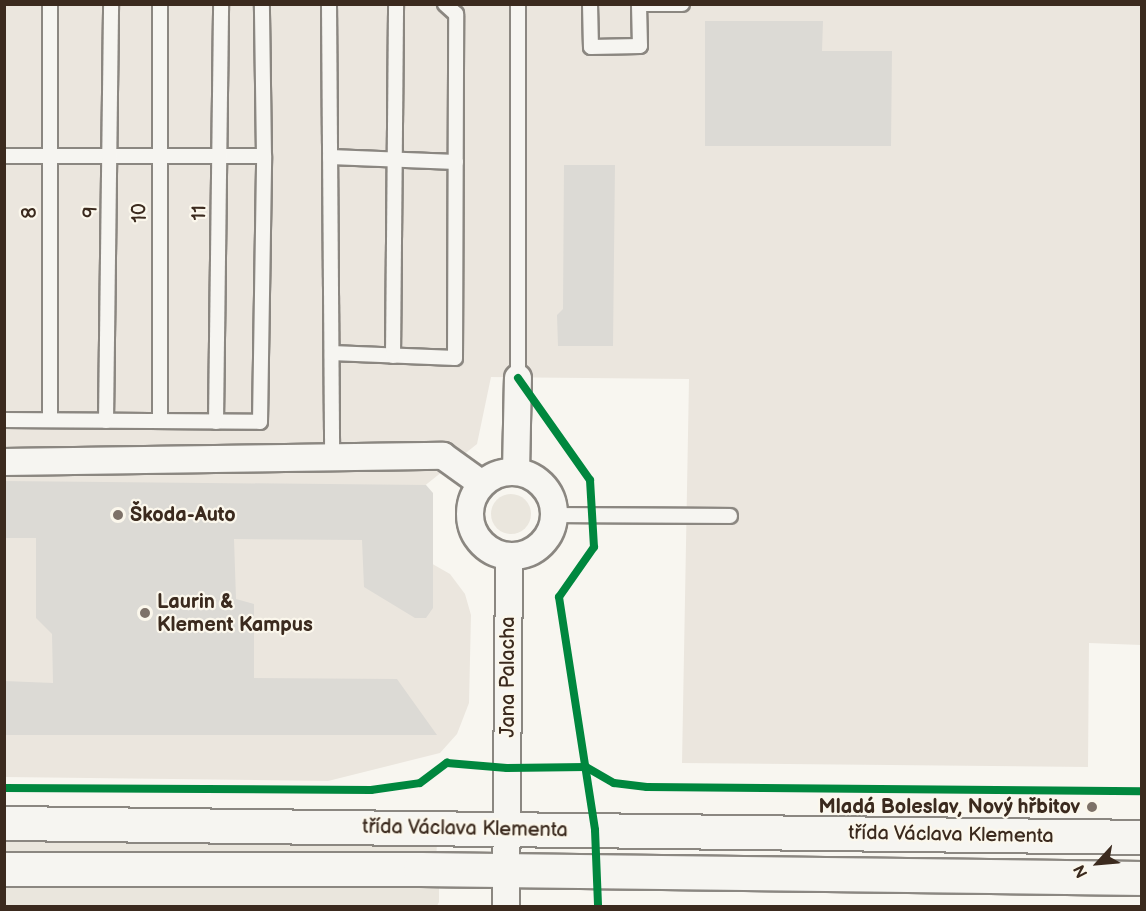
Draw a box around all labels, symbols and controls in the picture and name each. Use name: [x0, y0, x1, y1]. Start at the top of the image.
street label: 10: [128, 203, 152, 223]
street label: 11: [188, 205, 212, 221]
street label: 9: [79, 206, 103, 218]
street label: 8: [18, 207, 42, 219]
place label: Škoda-Auto: [130, 503, 236, 527]
marker: Škoda-Auto: [111, 508, 125, 522]
place label: Laurin & Klement Kampus: [157, 590, 313, 637]
marker: Laurin & Klement Kampus: [138, 606, 152, 620]
street label: Jana Palacha: [496, 616, 520, 738]
place label: Mladá Boleslav, Nový hřbitov: [818, 795, 1080, 819]
marker: Mladá Boleslav, Nový hřbitov: [1085, 800, 1099, 814]
street label: třída Václava Klementa: [362, 815, 568, 843]
street label: třída Václava Klementa: [848, 821, 1054, 849]
north arrow: [1068, 833, 1128, 893]
text: N: [1070, 862, 1093, 881]

